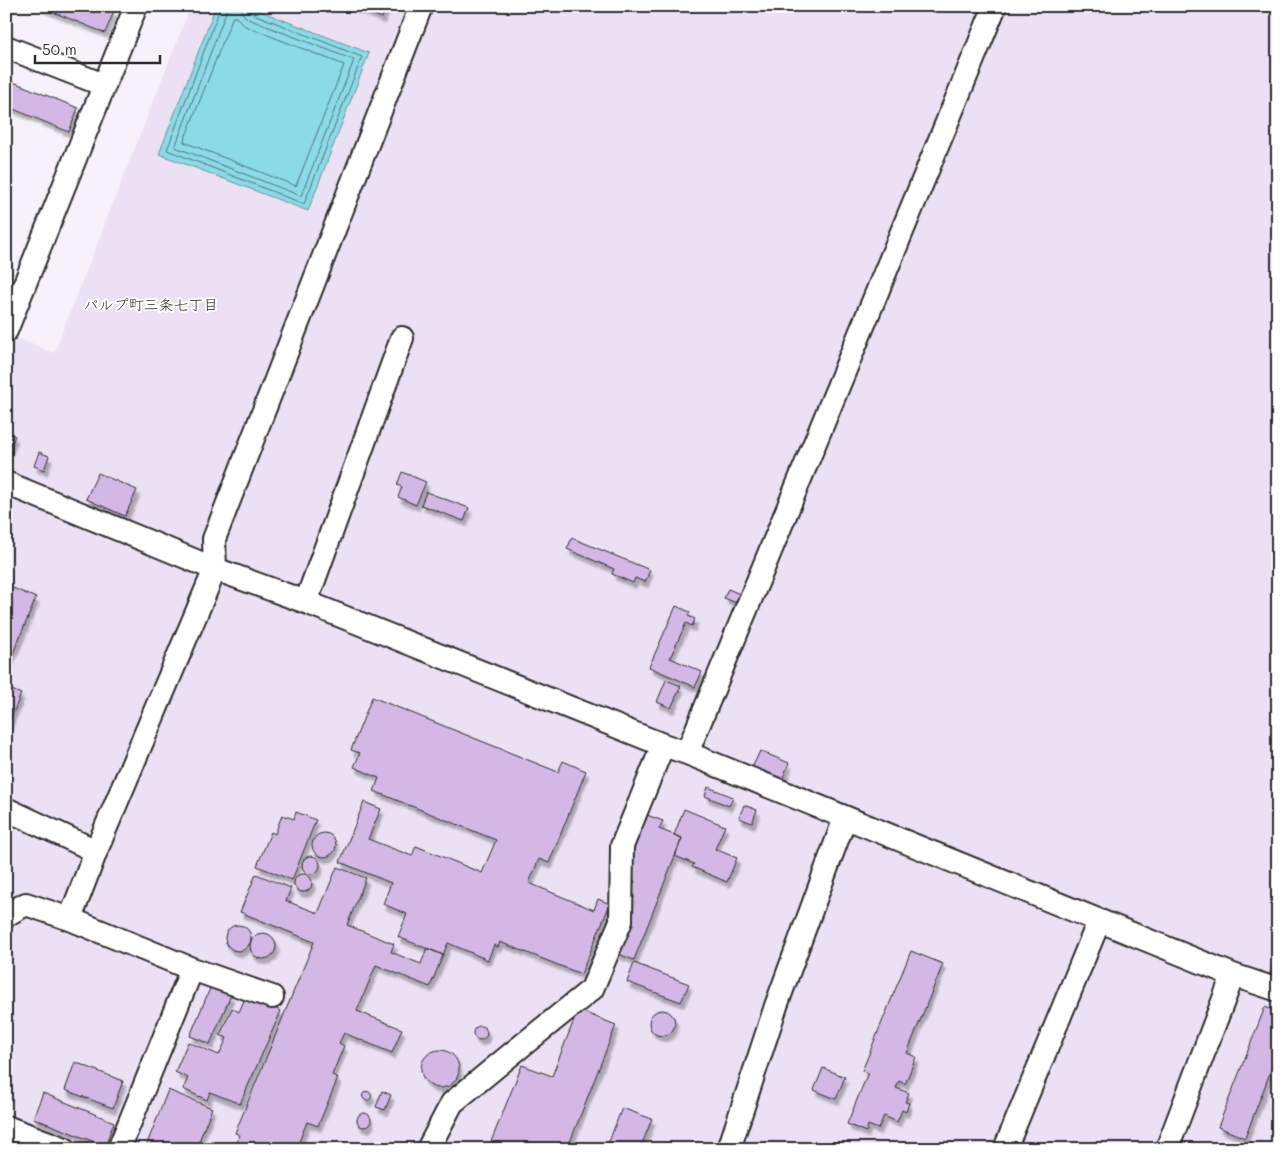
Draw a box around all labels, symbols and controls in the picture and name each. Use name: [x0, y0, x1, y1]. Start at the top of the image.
scale bar: [35, 32, 160, 64]
text: 50 m: [42, 39, 77, 59]
district label: パルプ町三条七丁目: [83, 294, 219, 314]

